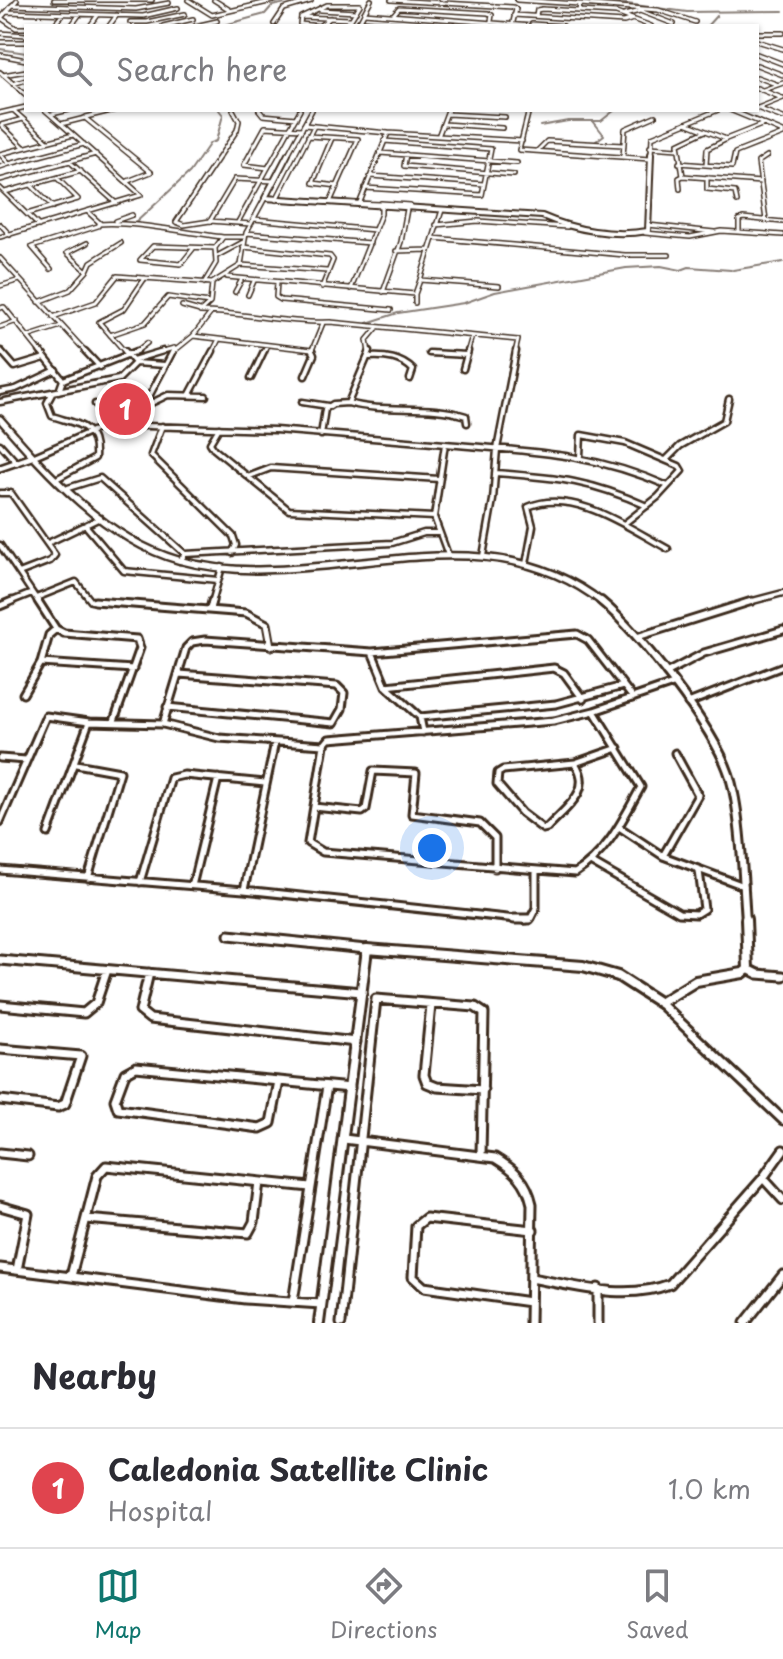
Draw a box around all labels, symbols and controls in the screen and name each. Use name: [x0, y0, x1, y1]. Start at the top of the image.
search box: [24, 24, 759, 112]
icon: search: [52, 46, 96, 90]
text: Search here: [116, 46, 288, 91]
pin: 1: [99, 379, 151, 439]
your location: [412, 828, 452, 868]
text: Nearby: [32, 1349, 157, 1401]
text: Caledonia Satellite Clinic: [108, 1446, 488, 1491]
text: 1: [52, 1469, 64, 1508]
text: 1.0 km: [668, 1469, 751, 1508]
text: Hospital: [108, 1491, 212, 1530]
tab: Map: [94, 1564, 141, 1645]
tab: Directions: [330, 1564, 437, 1645]
tab: Saved: [626, 1564, 689, 1645]

